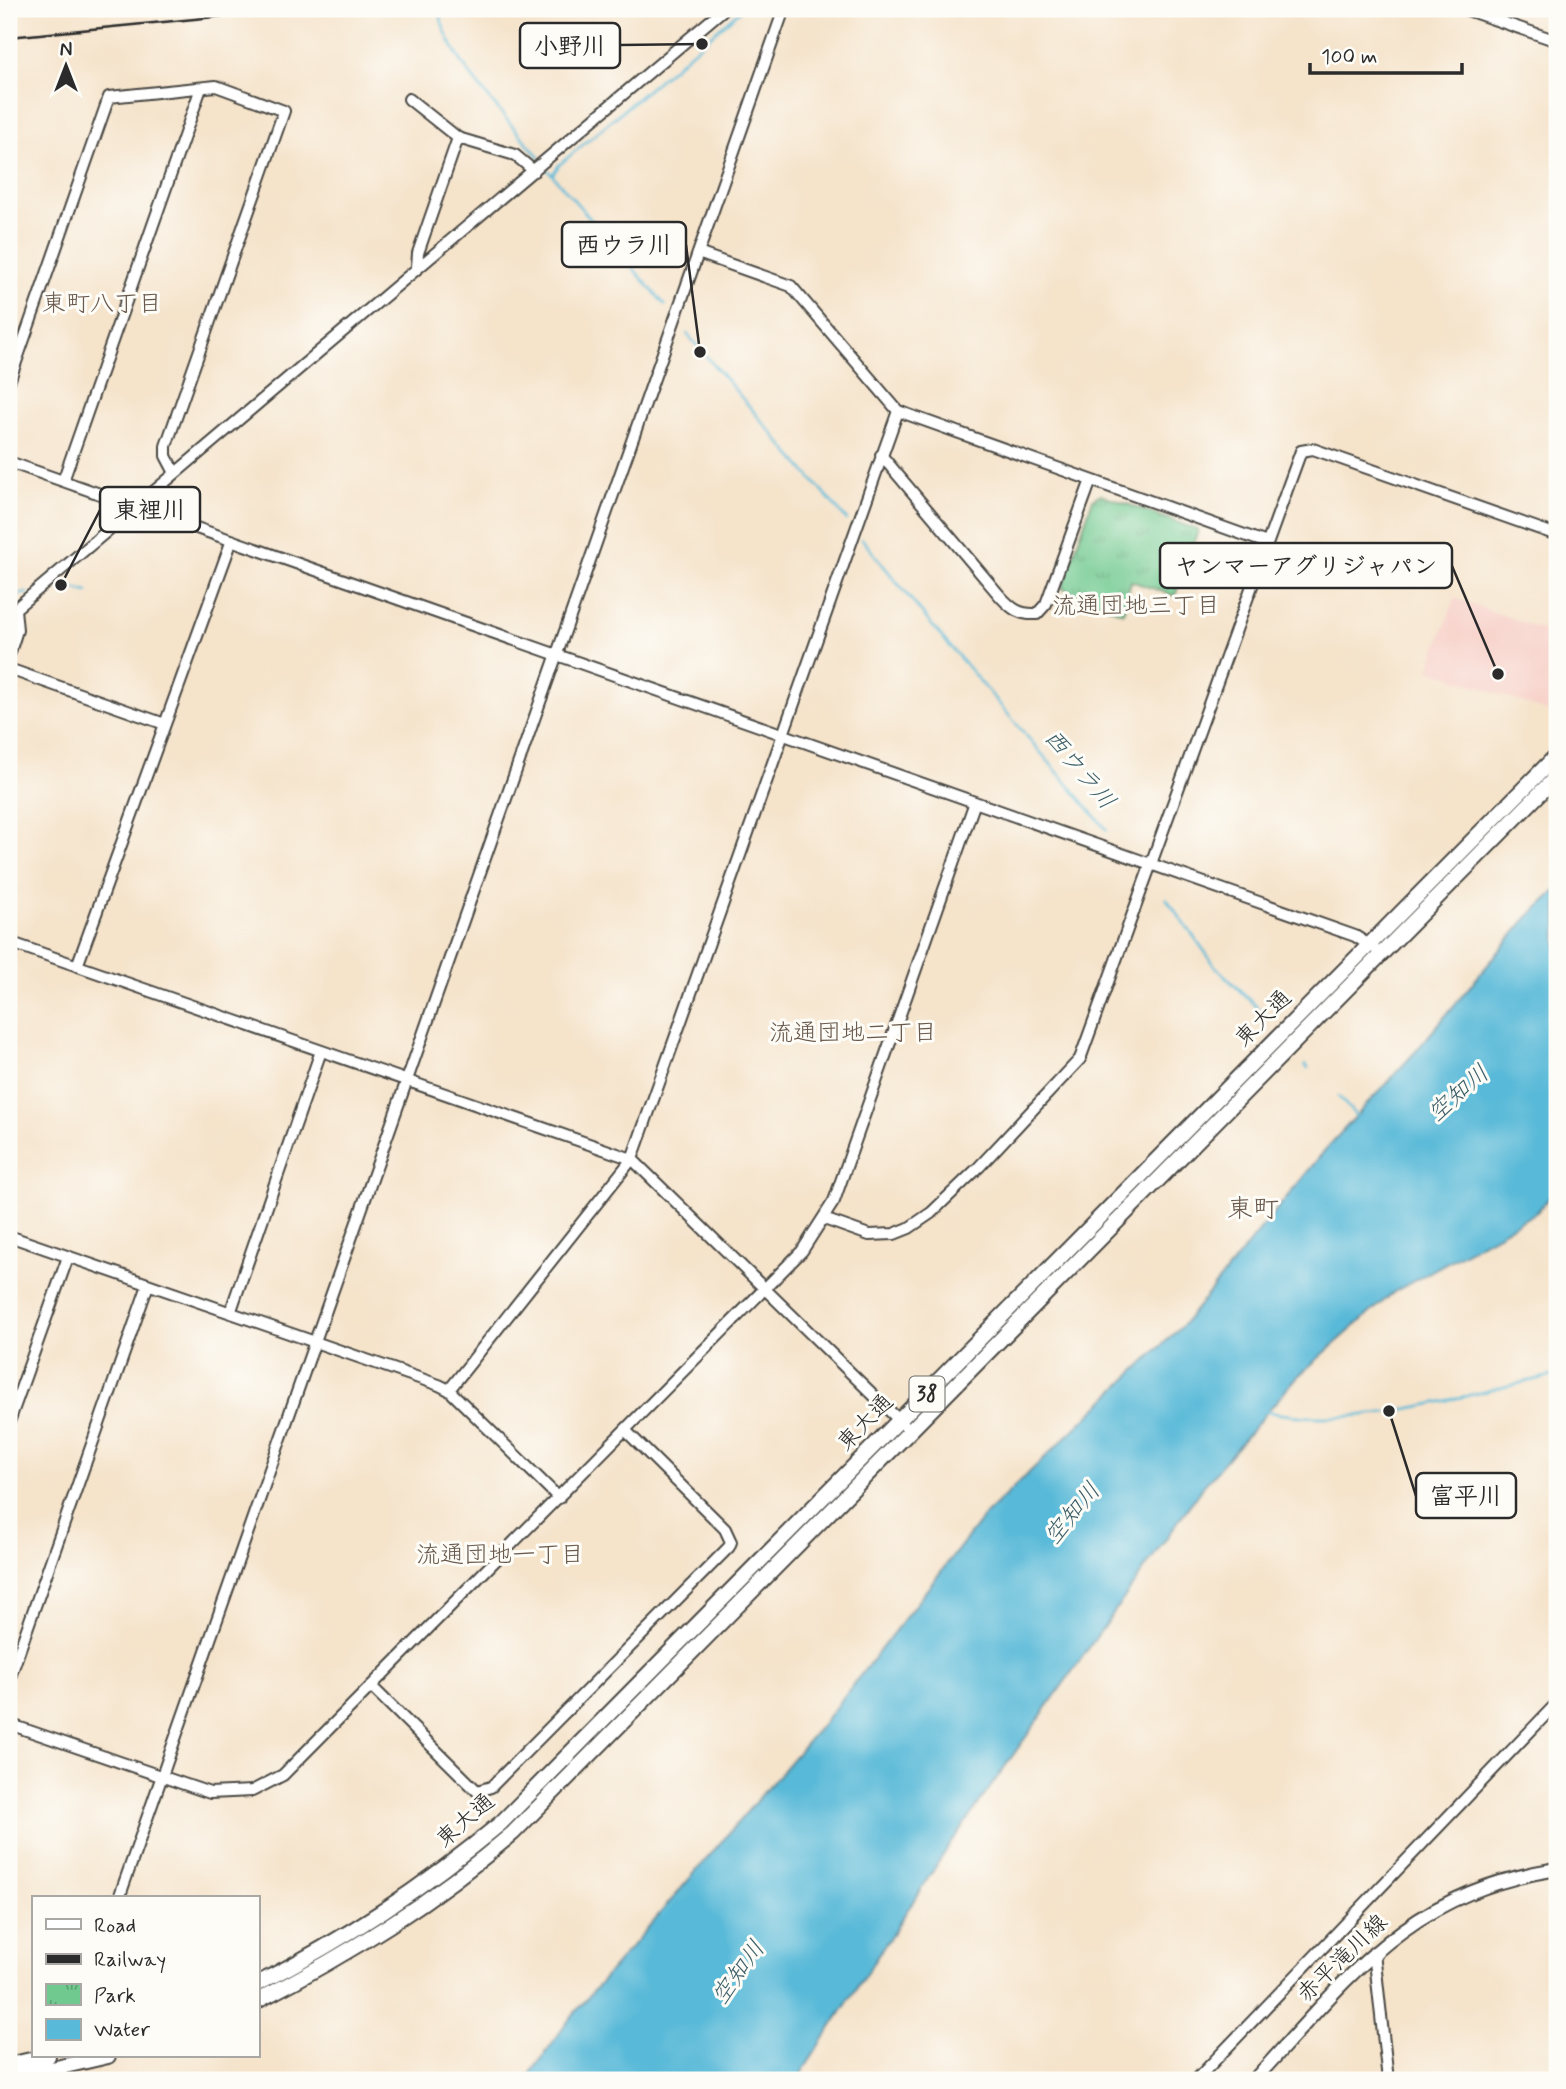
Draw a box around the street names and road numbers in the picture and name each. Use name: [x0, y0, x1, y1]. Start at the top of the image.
street label: 東大通: [1229, 984, 1299, 1054]
road number: 38: [909, 1376, 944, 1412]
street label: 東大通: [831, 1388, 901, 1458]
street label: 東大通: [430, 1787, 502, 1855]
street label: 赤平滝川線: [1291, 1908, 1395, 2010]

